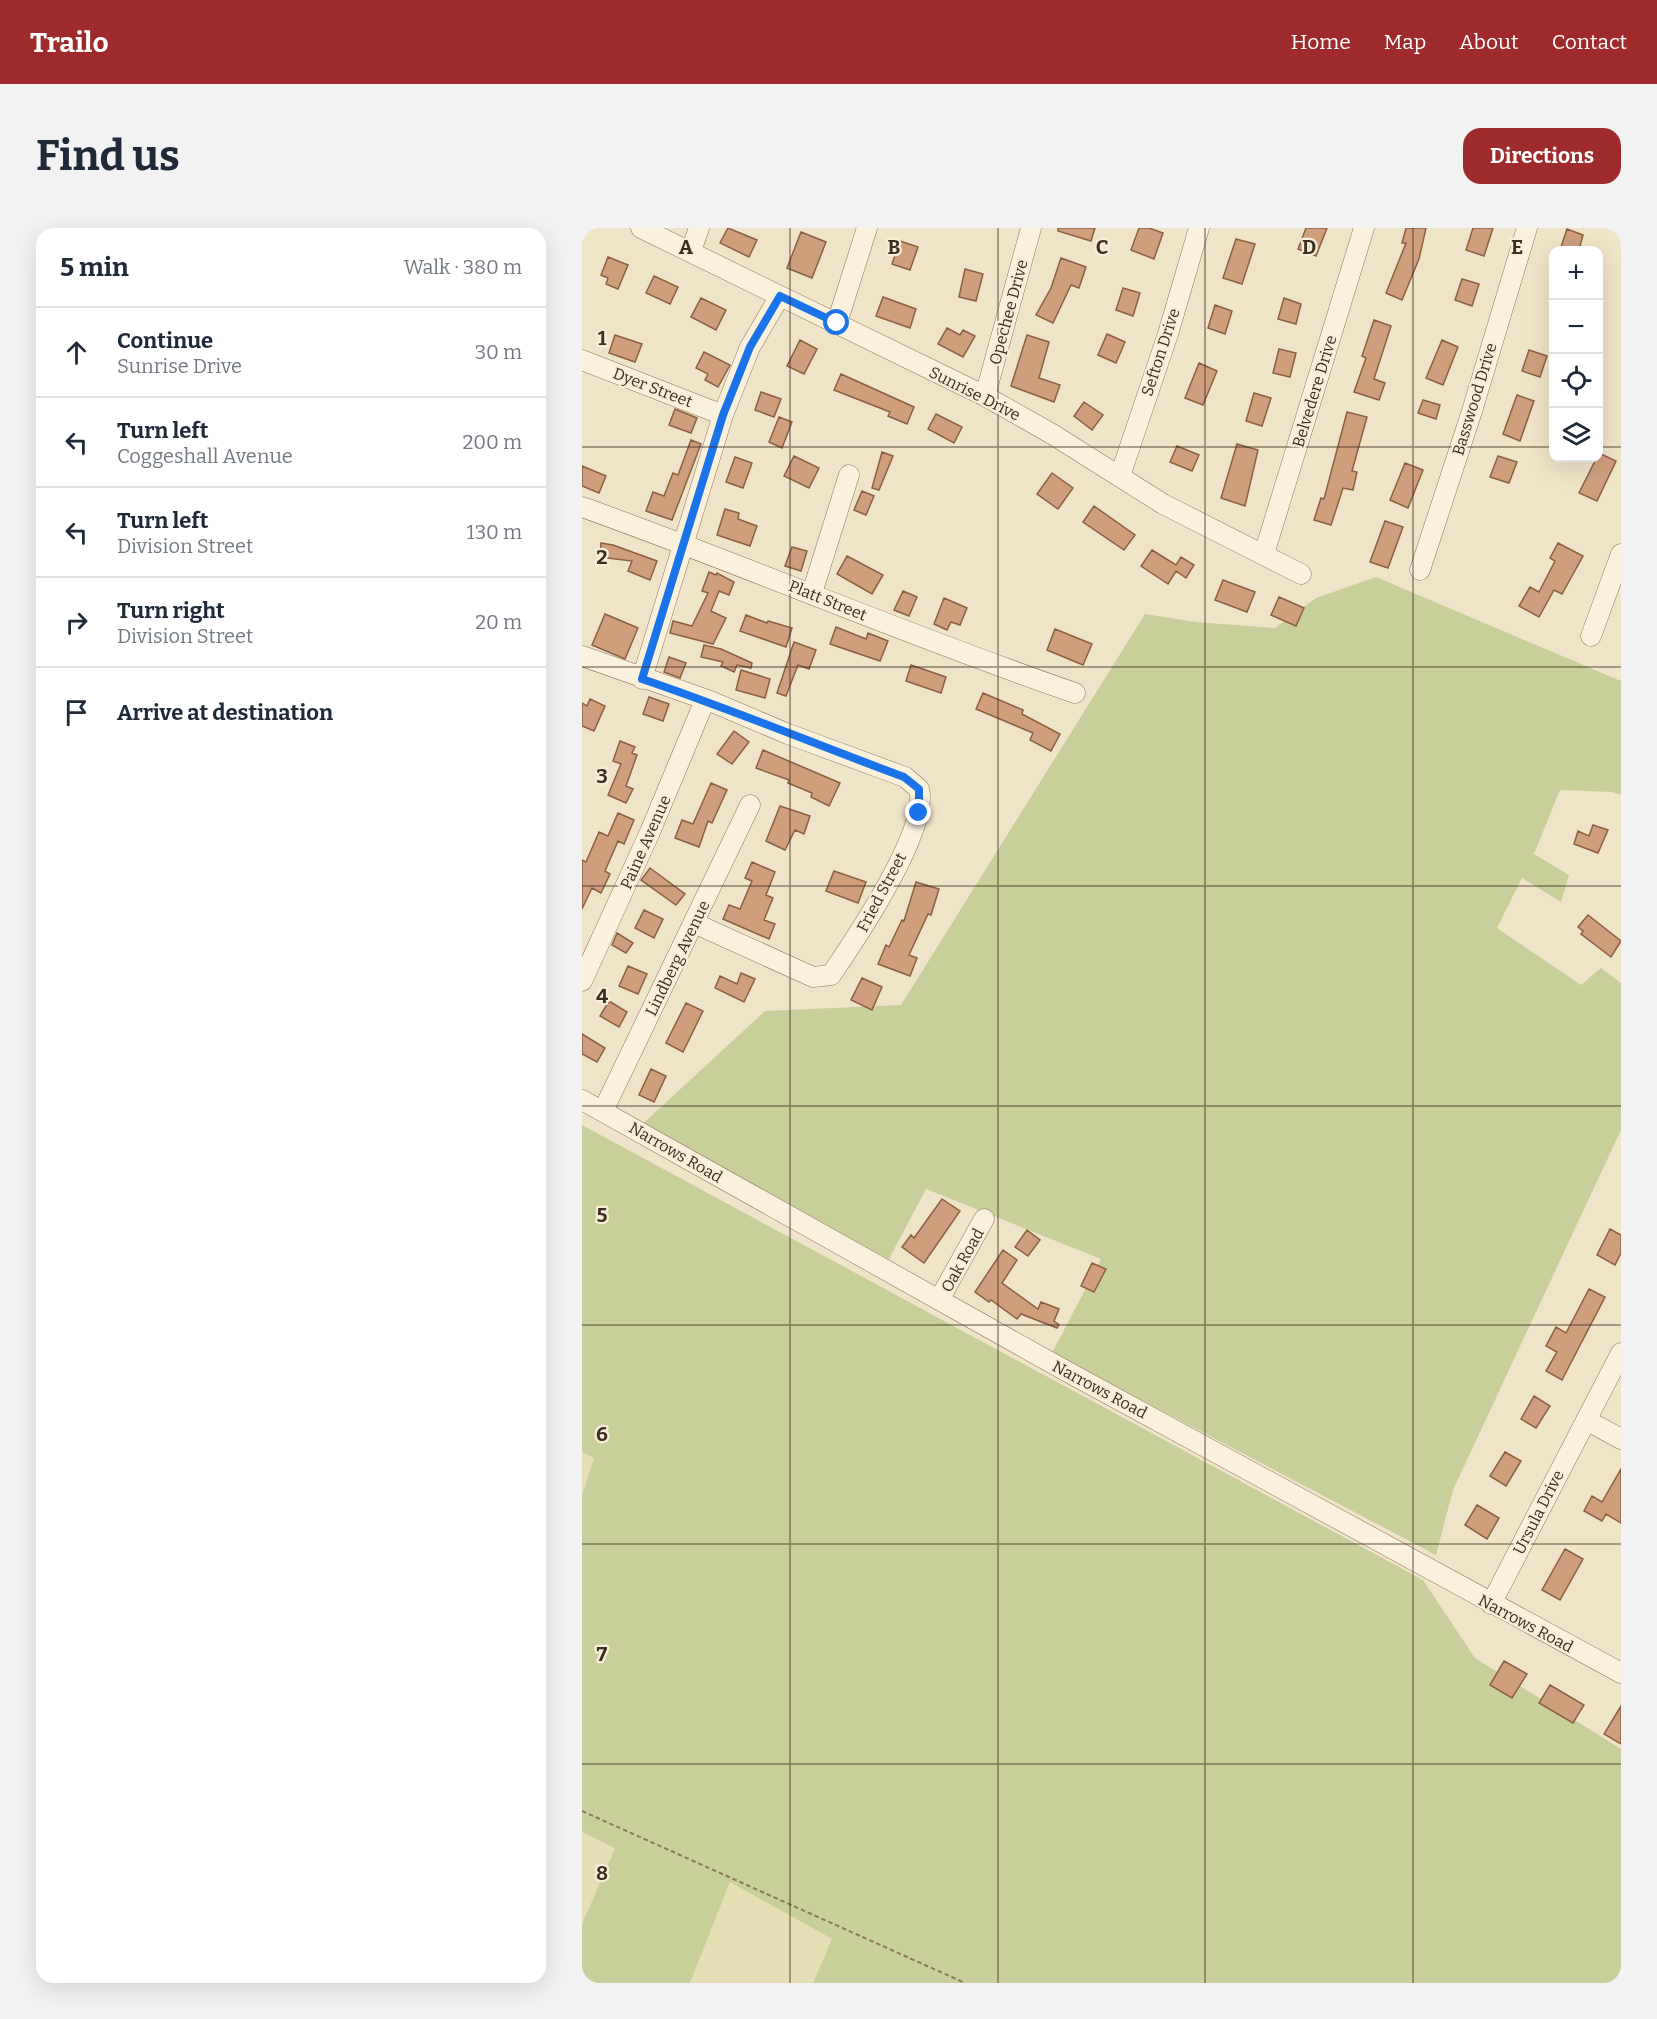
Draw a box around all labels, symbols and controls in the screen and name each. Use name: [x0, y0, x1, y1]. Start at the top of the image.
text: Trailo: [30, 26, 109, 59]
text: Home: [1291, 29, 1351, 55]
text: Map: [1384, 29, 1426, 55]
text: About: [1459, 29, 1519, 55]
text: Contact: [1552, 29, 1627, 55]
button: Directions: [1463, 128, 1621, 184]
text: Find us: [36, 131, 180, 181]
text: A: [679, 235, 694, 259]
text: B: [888, 235, 901, 259]
text: C: [1096, 235, 1108, 259]
text: D: [1302, 235, 1316, 259]
text: E: [1511, 235, 1523, 259]
map controls: [1549, 246, 1603, 462]
button: +: [1549, 246, 1603, 300]
text: 5 min: [60, 252, 129, 283]
text: Walk · 380 m: [404, 255, 522, 279]
street label: Opechee Drive: [985, 258, 1032, 367]
button: −: [1549, 300, 1603, 354]
street label: Sefton Drive: [1137, 306, 1184, 399]
route start: [823, 309, 849, 335]
text: 1: [598, 326, 607, 350]
text: Continue: [117, 327, 213, 354]
street label: Belvedere Drive: [1288, 333, 1341, 450]
icon: ahead: [60, 336, 93, 369]
text: 30 m: [475, 340, 522, 364]
street label: Basswood Drive: [1448, 341, 1501, 458]
text: Sunrise Drive: [117, 354, 242, 378]
button: locate: [1549, 354, 1603, 408]
street label: Sunrise Drive: [926, 362, 1024, 425]
street label: Dyer Street: [610, 364, 695, 411]
button: layers: [1549, 408, 1603, 462]
text: Turn left: [117, 417, 209, 444]
icon: left: [60, 426, 93, 459]
text: 200 m: [462, 430, 522, 454]
text: Coggeshall Avenue: [117, 444, 293, 468]
text: Turn left: [117, 507, 209, 534]
icon: left: [60, 516, 93, 549]
text: 130 m: [467, 520, 522, 544]
text: Division Street: [117, 534, 253, 558]
text: 2: [596, 545, 608, 569]
street label: Platt Street: [786, 576, 870, 625]
text: Turn right: [117, 597, 225, 624]
icon: right: [60, 606, 93, 639]
text: 20 m: [475, 610, 522, 634]
text: Division Street: [117, 624, 253, 648]
icon: arrive: [60, 696, 93, 729]
text: Arrive at destination: [117, 699, 333, 726]
text: 3: [596, 764, 608, 788]
street label: Paine Avenue: [616, 792, 675, 892]
route end: [905, 799, 931, 825]
street label: Fried Street: [853, 849, 910, 935]
street label: Lindberg Avenue: [641, 897, 714, 1019]
text: 4: [596, 984, 608, 1008]
street label: Narrows Road: [626, 1118, 726, 1187]
text: 5: [597, 1203, 608, 1227]
street label: Oak Road: [937, 1224, 988, 1296]
street label: Narrows Road: [1049, 1357, 1151, 1423]
text: 6: [596, 1422, 608, 1446]
street label: Ursula Drive: [1509, 1467, 1568, 1558]
street label: Narrows Road: [1475, 1591, 1577, 1657]
text: 7: [597, 1642, 608, 1666]
text: 8: [596, 1861, 608, 1885]

